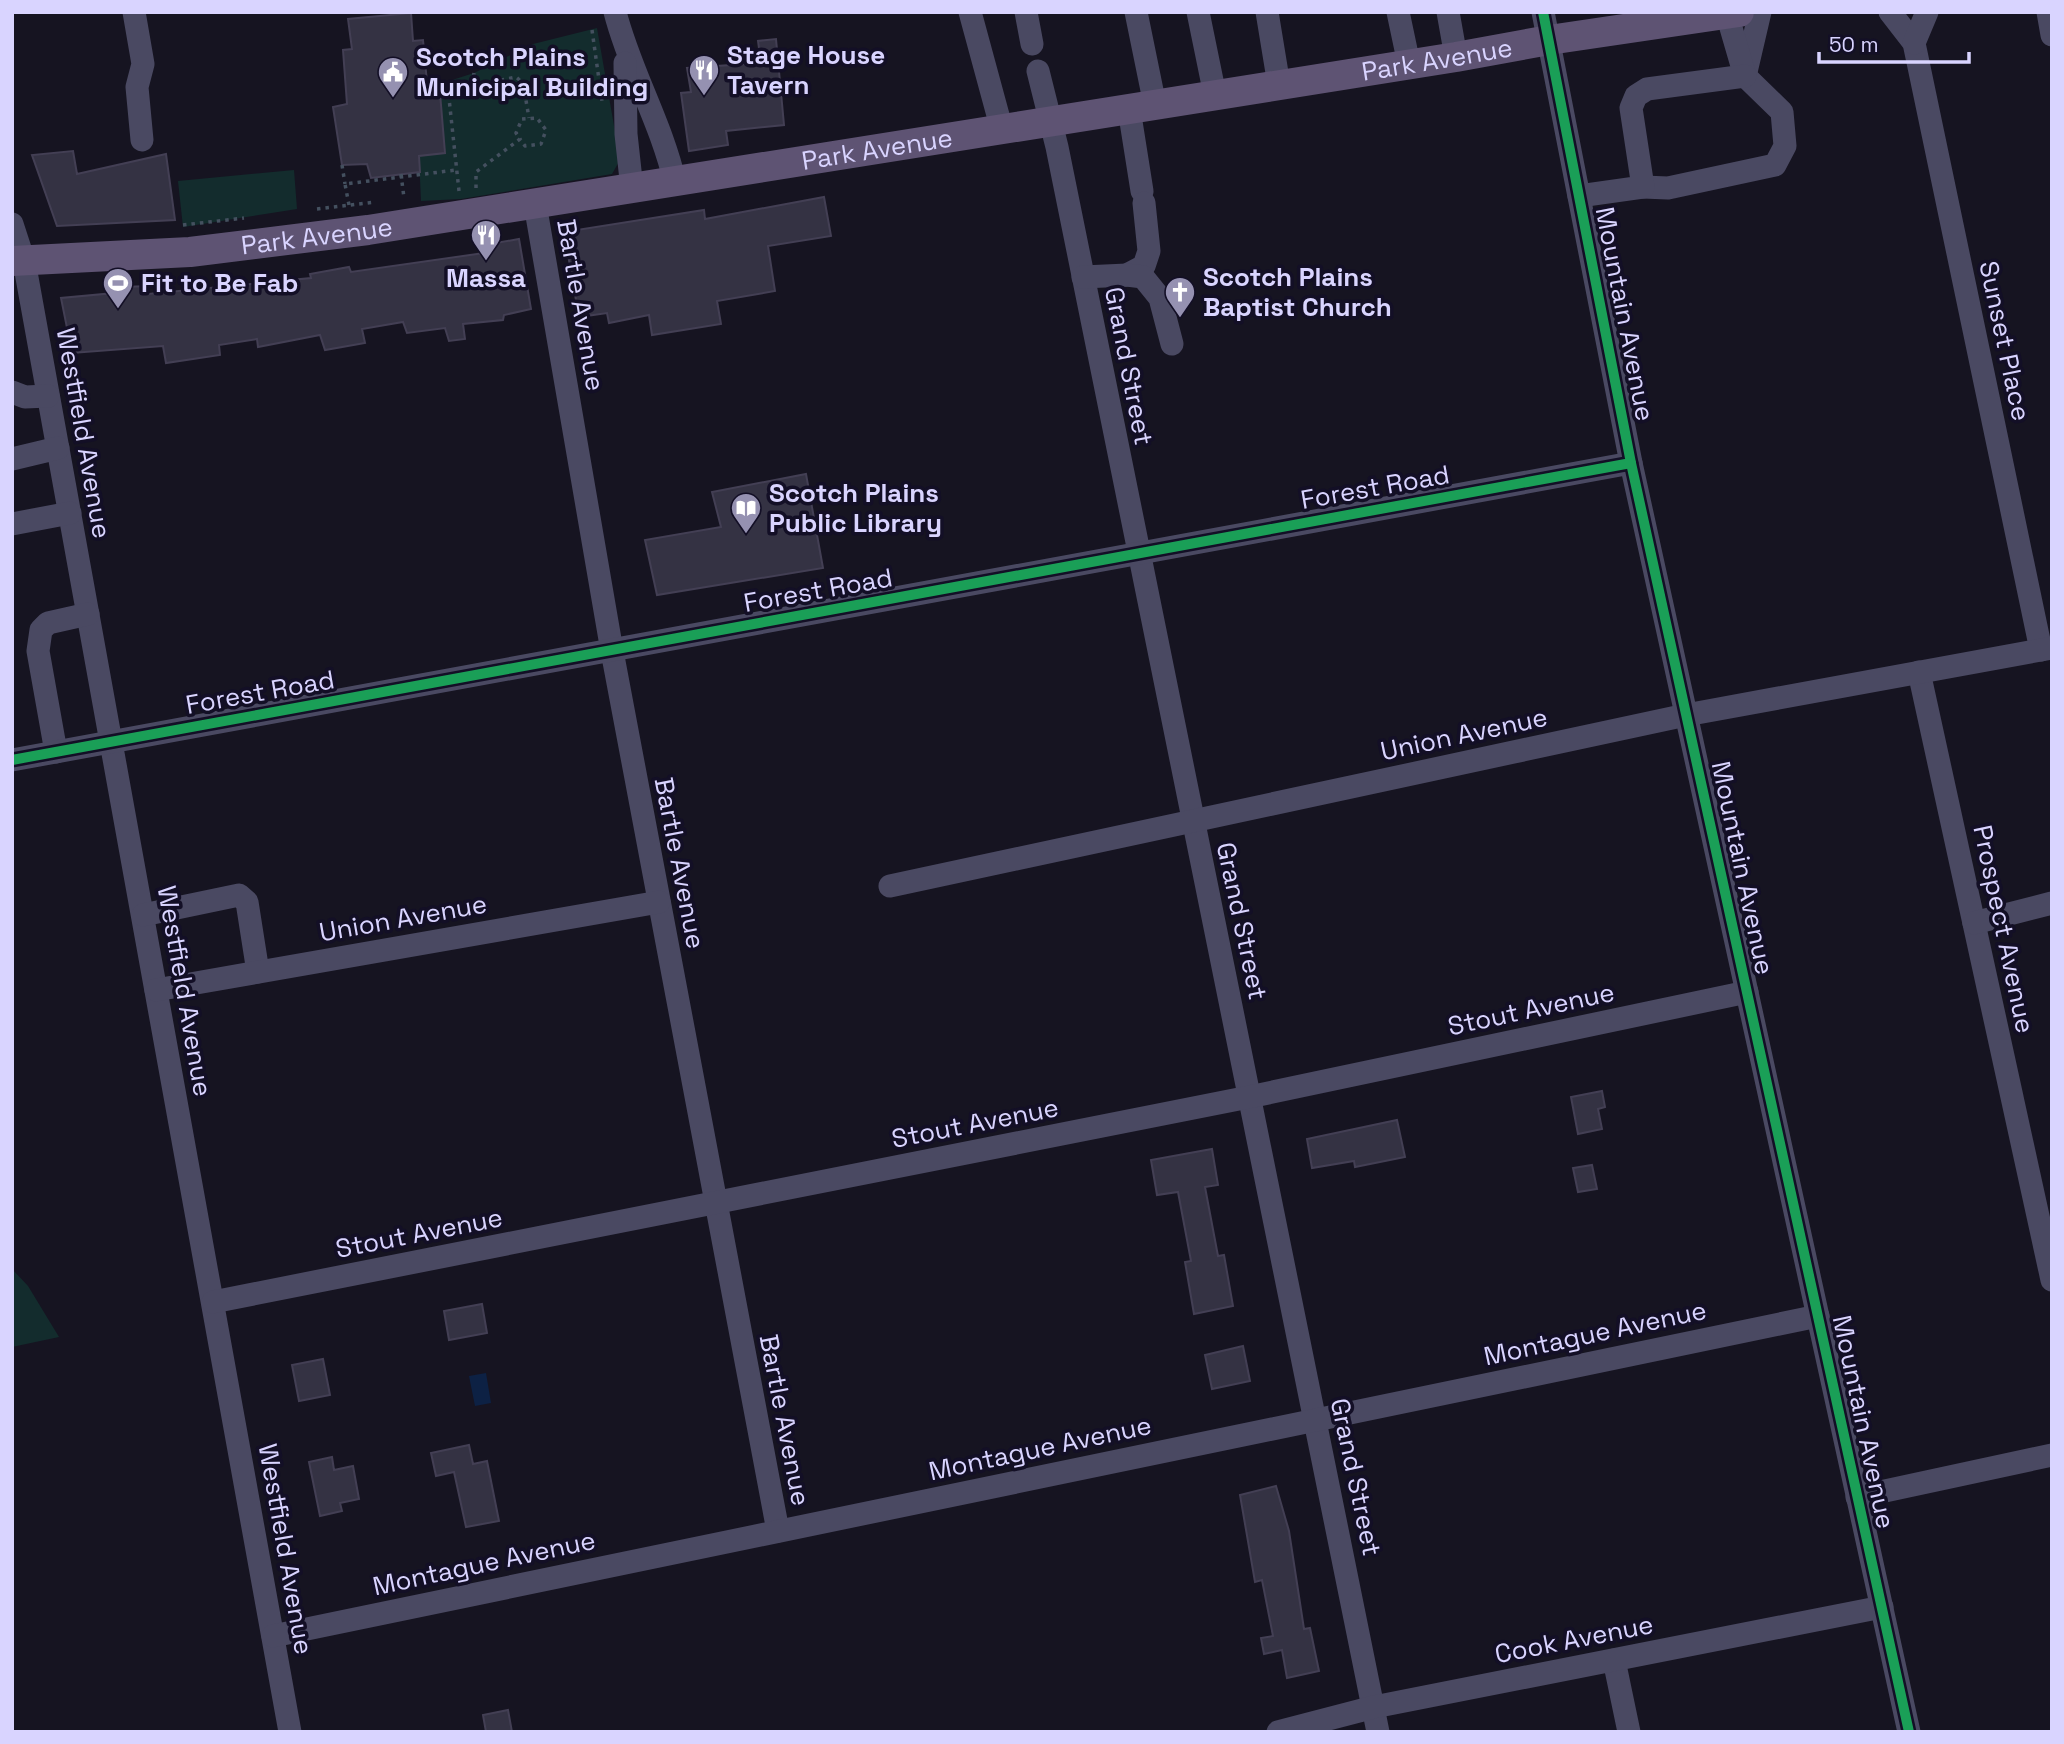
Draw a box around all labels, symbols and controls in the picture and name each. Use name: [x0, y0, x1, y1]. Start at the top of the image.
scale bar: [1819, 21, 1969, 65]
street label: Park Avenue: [1359, 30, 1515, 89]
text: 50 m: [1829, 31, 1879, 58]
place label: Stage House Tavern: [727, 38, 885, 102]
place label: Scotch Plains Municipal Building: [416, 40, 648, 104]
restaurant icon: Stage House Tavern: [687, 53, 721, 97]
public building icon: Scotch Plains Municipal Building: [376, 55, 410, 99]
street label: Park Avenue: [799, 120, 955, 178]
street label: Mountain Avenue: [1588, 204, 1662, 424]
street label: Park Avenue: [239, 209, 395, 263]
street label: Bartle Avenue: [549, 216, 613, 394]
restaurant icon: Massa: [469, 218, 503, 262]
street label: Sunset Place: [1971, 258, 2039, 424]
place label: Scotch Plains Baptist Church: [1203, 260, 1392, 324]
place label: Massa: [446, 261, 526, 295]
sports icon: Fit to Be Fab: [101, 266, 135, 310]
place label: Fit to Be Fab: [141, 266, 298, 300]
church icon: Scotch Plains Baptist Church: [1163, 275, 1197, 319]
street label: Grand Street: [1097, 284, 1161, 448]
street label: Westfield Avenue: [49, 325, 119, 541]
street label: Forest Road: [1298, 457, 1452, 517]
place label: Scotch Plains Public Library: [769, 476, 942, 540]
library icon: Scotch Plains Public Library: [729, 491, 763, 535]
street label: Forest Road: [741, 560, 895, 620]
street label: Forest Road: [183, 662, 337, 722]
street label: Union Avenue: [1377, 700, 1551, 768]
street label: Mountain Avenue: [1704, 758, 1782, 978]
street label: Bartle Avenue: [647, 774, 713, 952]
street label: Prospect Avenue: [1965, 822, 2043, 1036]
street label: Grand Street: [1209, 839, 1275, 1003]
street label: Westfield Avenue: [150, 883, 220, 1099]
street label: Union Avenue: [316, 887, 490, 949]
street label: Stout Avenue: [1445, 975, 1617, 1043]
street label: Stout Avenue: [889, 1090, 1061, 1156]
street label: Stout Avenue: [333, 1200, 505, 1266]
street label: Montague Avenue: [1481, 1293, 1709, 1373]
street label: Mountain Avenue: [1825, 1312, 1903, 1532]
street label: Bartle Avenue: [752, 1331, 818, 1509]
street label: Grand Street: [1323, 1395, 1389, 1559]
street label: Montague Avenue: [926, 1408, 1154, 1488]
street label: Westfield Avenue: [251, 1441, 321, 1657]
street label: Montague Avenue: [370, 1523, 598, 1603]
street label: Cook Avenue: [1492, 1607, 1656, 1671]

